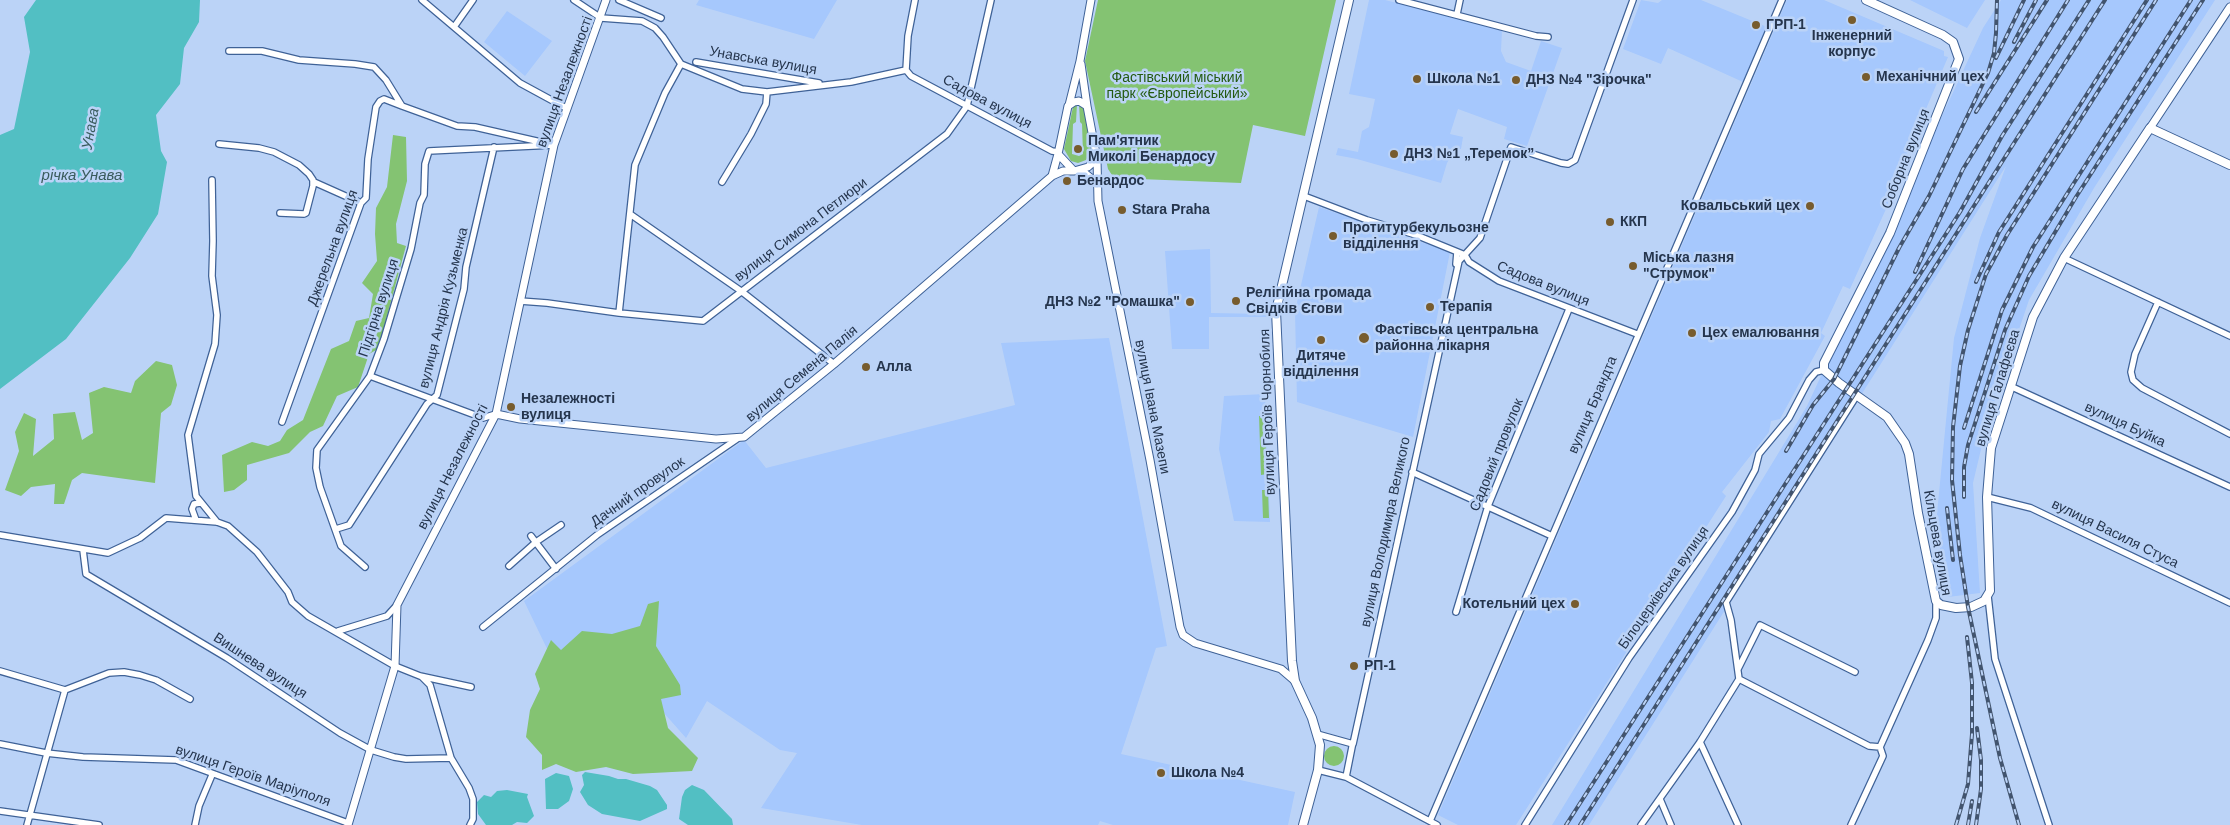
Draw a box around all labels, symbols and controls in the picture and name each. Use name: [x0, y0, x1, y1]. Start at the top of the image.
street label: вулиця Незалежності: [533, 14, 597, 150]
marker: Інженерний корпус: [1846, 14, 1858, 26]
place label: ГРП-1: [1766, 17, 1806, 33]
marker: ГРП-1: [1750, 19, 1762, 31]
place label: Інженерний корпус: [1812, 28, 1892, 60]
street label: Унавська вулиця: [708, 43, 818, 79]
place label: Механічний цех: [1876, 69, 1985, 85]
park label: Фастівський міський парк «Європейський»: [1106, 70, 1248, 102]
street label: Садова вулиця: [940, 71, 1034, 133]
place label: Школа №1: [1427, 71, 1500, 87]
marker: Механічний цех: [1860, 71, 1872, 83]
place label: ДНЗ №4 "Зірочка": [1526, 72, 1652, 88]
marker: Школа №1: [1411, 73, 1423, 85]
marker: ДНЗ №4 "Зірочка": [1510, 74, 1522, 86]
water label: Унава: [79, 107, 103, 151]
street label: Соборна вулиця: [1878, 107, 1934, 211]
place label: Пам'ятник Миколі Бенардосу: [1088, 133, 1215, 166]
marker: Пам'ятник Миколі Бенардосу: [1072, 143, 1084, 155]
place label: ДНЗ №1 „Теремок”: [1404, 146, 1534, 162]
marker: ДНЗ №1 „Теремок”: [1388, 148, 1400, 160]
water label: річка Унава: [42, 167, 122, 185]
place label: Бенардос: [1077, 173, 1144, 189]
street label: вулиця Симона Петлюри: [731, 175, 871, 285]
marker: Бенардос: [1061, 175, 1073, 187]
street label: Джерельна вулиця: [304, 188, 362, 308]
place label: Ковальський цех: [1681, 198, 1800, 214]
marker: Ковальський цех: [1804, 200, 1816, 212]
place label: Stara Praha: [1132, 202, 1210, 218]
marker: Stara Praha: [1116, 204, 1128, 216]
place label: ККП: [1620, 214, 1647, 230]
marker: ККП: [1604, 216, 1616, 228]
place label: Протитурбекульозне відділення: [1343, 220, 1489, 252]
street label: вулиця Андрія Кузьменка: [416, 226, 472, 390]
marker: Протитурбекульозне відділення: [1327, 230, 1339, 242]
place label: Міська лазня "Струмок": [1643, 250, 1734, 282]
street label: Підгірна вулиця: [355, 257, 403, 359]
street label: Садова вулиця: [1494, 258, 1592, 310]
marker: Міська лазня "Струмок": [1627, 260, 1639, 272]
place label: Релігійна громада Свідків Єгови: [1246, 285, 1371, 318]
place label: ДНЗ №2 "Ромашка": [1045, 294, 1180, 310]
marker: Релігійна громада Свідків Єгови: [1230, 295, 1242, 307]
marker: ДНЗ №2 "Ромашка": [1184, 296, 1196, 308]
place label: Терапія: [1440, 299, 1492, 315]
marker: Терапія: [1424, 301, 1436, 313]
street label: вулиця Семена Палія: [743, 322, 861, 426]
place label: Фастівська центральна районна лікарня: [1375, 322, 1538, 354]
place label: Цех емалювання: [1702, 325, 1819, 341]
marker: Цех емалювання: [1686, 327, 1698, 339]
street label: вулиця Героїв Чорнобиля: [1257, 328, 1279, 496]
street label: вулиця Галафеєва: [1972, 328, 2024, 448]
marker: Фастівська центральна районна лікарня: [1357, 331, 1371, 345]
marker: Дитяче відділення: [1315, 334, 1327, 346]
street label: вулиця Івана Мазепи: [1131, 338, 1173, 476]
place label: Дитяче відділення: [1283, 348, 1359, 381]
street label: вулиця Брандта: [1565, 354, 1621, 456]
place label: Алла: [876, 359, 912, 375]
marker: Алла: [860, 361, 872, 373]
place label: Незалежності вулиця: [521, 391, 615, 424]
street label: Садовий провулок: [1467, 396, 1527, 514]
street label: вулиця Буйка: [2082, 399, 2168, 451]
marker: Незалежності вулиця: [505, 401, 517, 413]
street label: вулиця Незалежності: [414, 402, 492, 532]
street label: вулиця Володимира Великого: [1358, 435, 1414, 629]
street label: Дачний провулок: [588, 453, 688, 531]
street label: Кільцева вулиця: [1919, 489, 1955, 597]
street label: вулиця Василя Стуса: [2049, 496, 2181, 572]
street label: Білоцерківська вулиця: [1615, 523, 1713, 653]
place label: Котельний цех: [1463, 596, 1565, 612]
marker: Котельний цех: [1569, 598, 1581, 610]
street label: Вишнева вулиця: [210, 629, 310, 703]
place label: РП-1: [1364, 658, 1396, 674]
marker: РП-1: [1348, 660, 1360, 672]
street label: вулиця Героїв Маріуполя: [173, 742, 333, 810]
place label: Школа №4: [1171, 765, 1244, 781]
marker: Школа №4: [1155, 767, 1167, 779]

